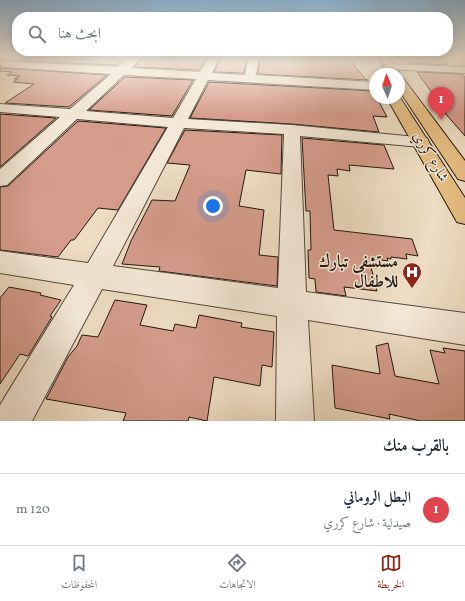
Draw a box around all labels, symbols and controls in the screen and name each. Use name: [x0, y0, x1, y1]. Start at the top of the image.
search box: [12, 12, 453, 56]
icon: search: [26, 23, 48, 45]
text: ابحث هنا: [58, 24, 101, 45]
north arrow: [369, 68, 405, 104]
pin: 1: [428, 87, 454, 120]
street label: شارع كرري: [407, 128, 452, 186]
your location: [203, 196, 223, 216]
place label: مستشفى تبارك للاطفال: [319, 251, 398, 294]
hospital icon: مستشفى تبارك للاطفال: [401, 261, 423, 289]
text: بالقرب منك: [383, 435, 449, 458]
text: البطل الروماني: [343, 488, 411, 509]
text: 120 m: [16, 501, 50, 519]
text: 1: [433, 501, 439, 519]
text: صيدلية · شارع كرري: [323, 515, 411, 533]
tab: المحفوظات: [61, 552, 97, 595]
tab: الاتجاهات: [219, 552, 256, 595]
tab: الخريطة: [377, 552, 404, 595]

